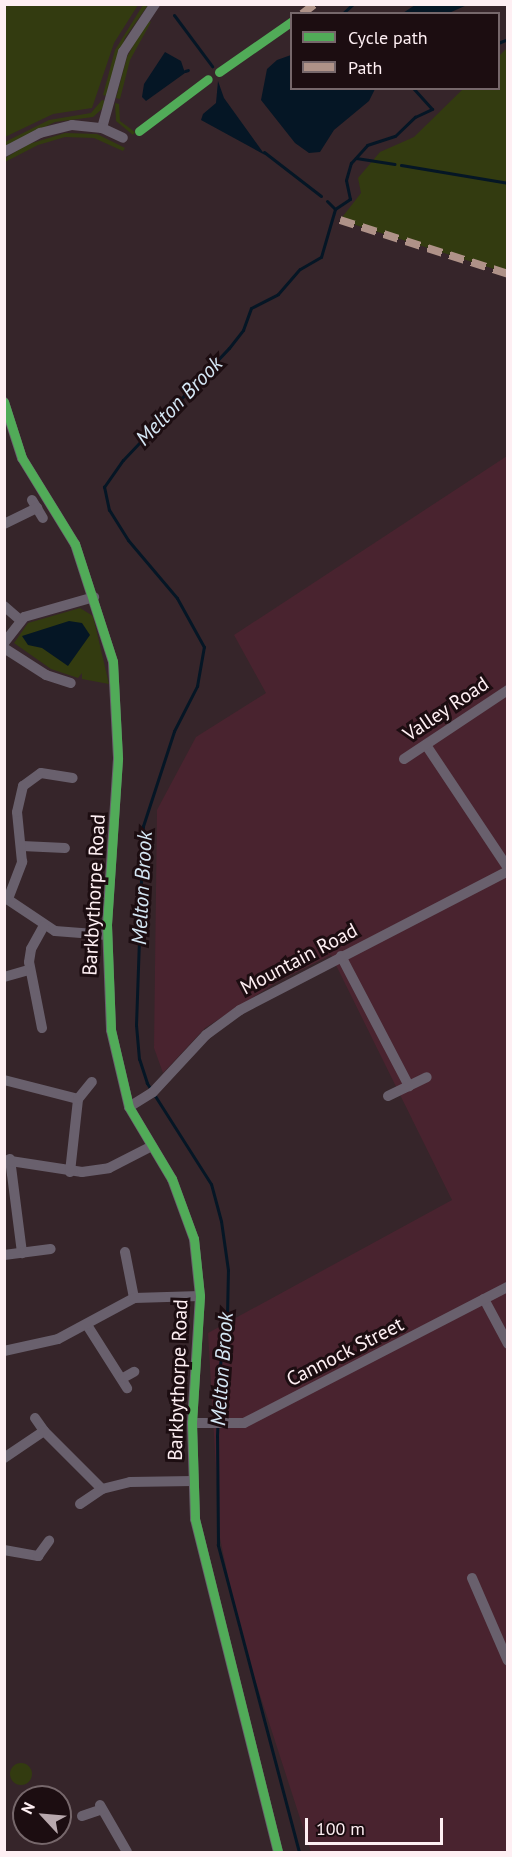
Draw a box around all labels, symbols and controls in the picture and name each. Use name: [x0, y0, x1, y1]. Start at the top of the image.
legend: [290, 12, 500, 90]
text: Cycle path: [348, 26, 428, 49]
text: Path: [348, 56, 382, 79]
water label: Melton Brook: [130, 351, 228, 451]
street label: Valley Road: [398, 671, 494, 747]
street label: Barkbythorpe Road: [78, 814, 110, 976]
water label: Melton Brook: [126, 831, 158, 945]
street label: Mountain Road: [236, 918, 362, 1000]
street label: Barkbythorpe Road: [163, 1299, 193, 1461]
water label: Melton Brook: [205, 1311, 239, 1427]
street label: Cannock Street: [282, 1312, 408, 1392]
north arrow: [12, 1785, 72, 1845]
text: N: [16, 1799, 39, 1817]
scale bar: [308, 1806, 446, 1844]
text: 100 m: [316, 1817, 365, 1840]

